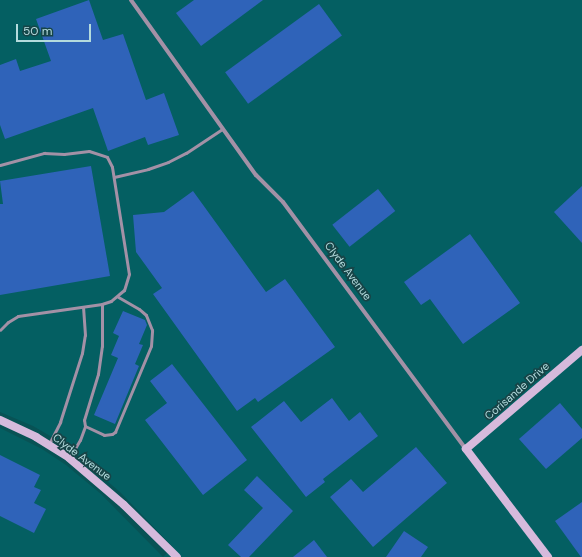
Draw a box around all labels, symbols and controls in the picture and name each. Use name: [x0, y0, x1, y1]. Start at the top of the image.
scale bar: [18, 16, 93, 42]
text: 50 m: [23, 23, 52, 39]
street label: Clyde Avenue: [322, 239, 374, 303]
street label: Corisande Drive: [482, 359, 552, 423]
street label: Clyde Avenue: [50, 431, 114, 483]

